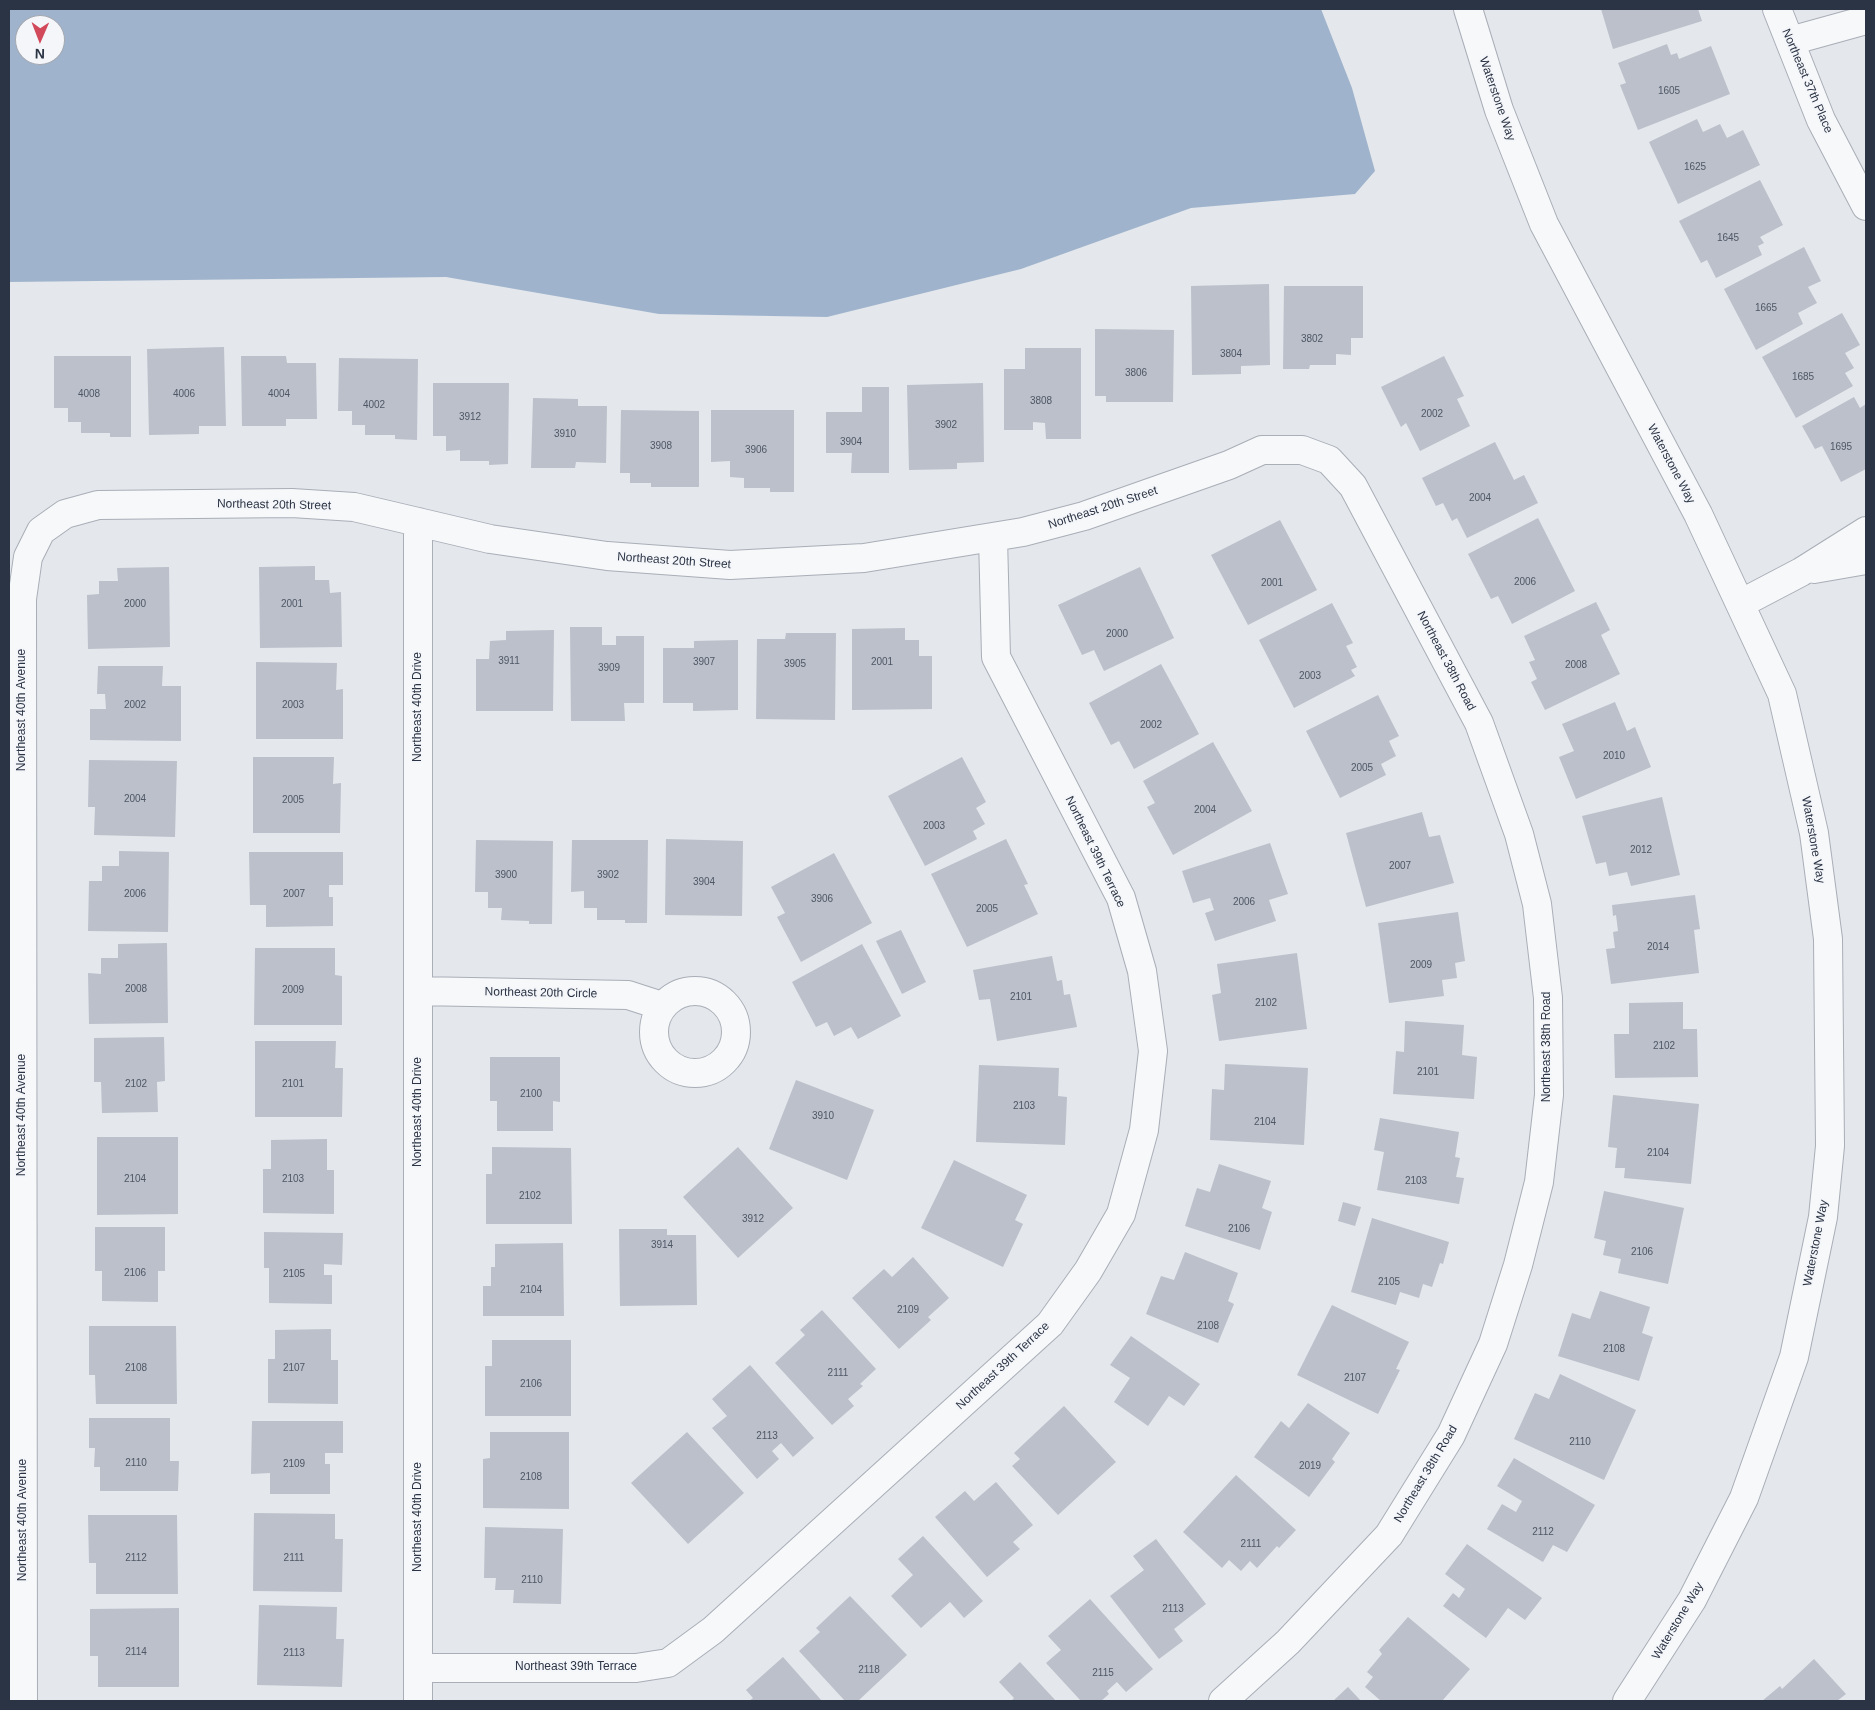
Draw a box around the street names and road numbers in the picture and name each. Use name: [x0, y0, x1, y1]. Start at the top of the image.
street label: Northeast 37th Place: [1778, 27, 1836, 135]
street label: Waterstone Way: [1476, 55, 1518, 143]
street label: Waterstone Way: [1644, 422, 1698, 506]
street label: Northeast 20th Street: [1047, 484, 1159, 532]
street label: Northeast 20th Street: [217, 497, 331, 513]
street label: Northeast 20th Street: [617, 550, 731, 572]
street label: Northeast 38th Road: [1414, 609, 1478, 713]
street label: Northeast 40th Avenue: [15, 649, 29, 771]
street label: Northeast 40th Drive: [411, 652, 425, 762]
street label: Northeast 39th Terrace: [1062, 794, 1128, 910]
street label: Waterstone Way: [1798, 796, 1828, 884]
street label: Northeast 20th Circle: [485, 985, 597, 1001]
street label: Northeast 38th Road: [1540, 992, 1554, 1102]
street label: Northeast 40th Avenue: [15, 1054, 29, 1176]
street label: Northeast 40th Drive: [411, 1057, 425, 1167]
street label: Waterstone Way: [1801, 1199, 1831, 1287]
street label: Northeast 39th Terrace: [953, 1319, 1053, 1413]
street label: Northeast 38th Road: [1391, 1423, 1461, 1525]
street label: Northeast 40th Avenue: [16, 1459, 30, 1581]
street label: Northeast 40th Drive: [411, 1462, 425, 1572]
street label: Waterstone Way: [1649, 1580, 1707, 1662]
street label: Northeast 39th Terrace: [515, 1660, 637, 1674]

